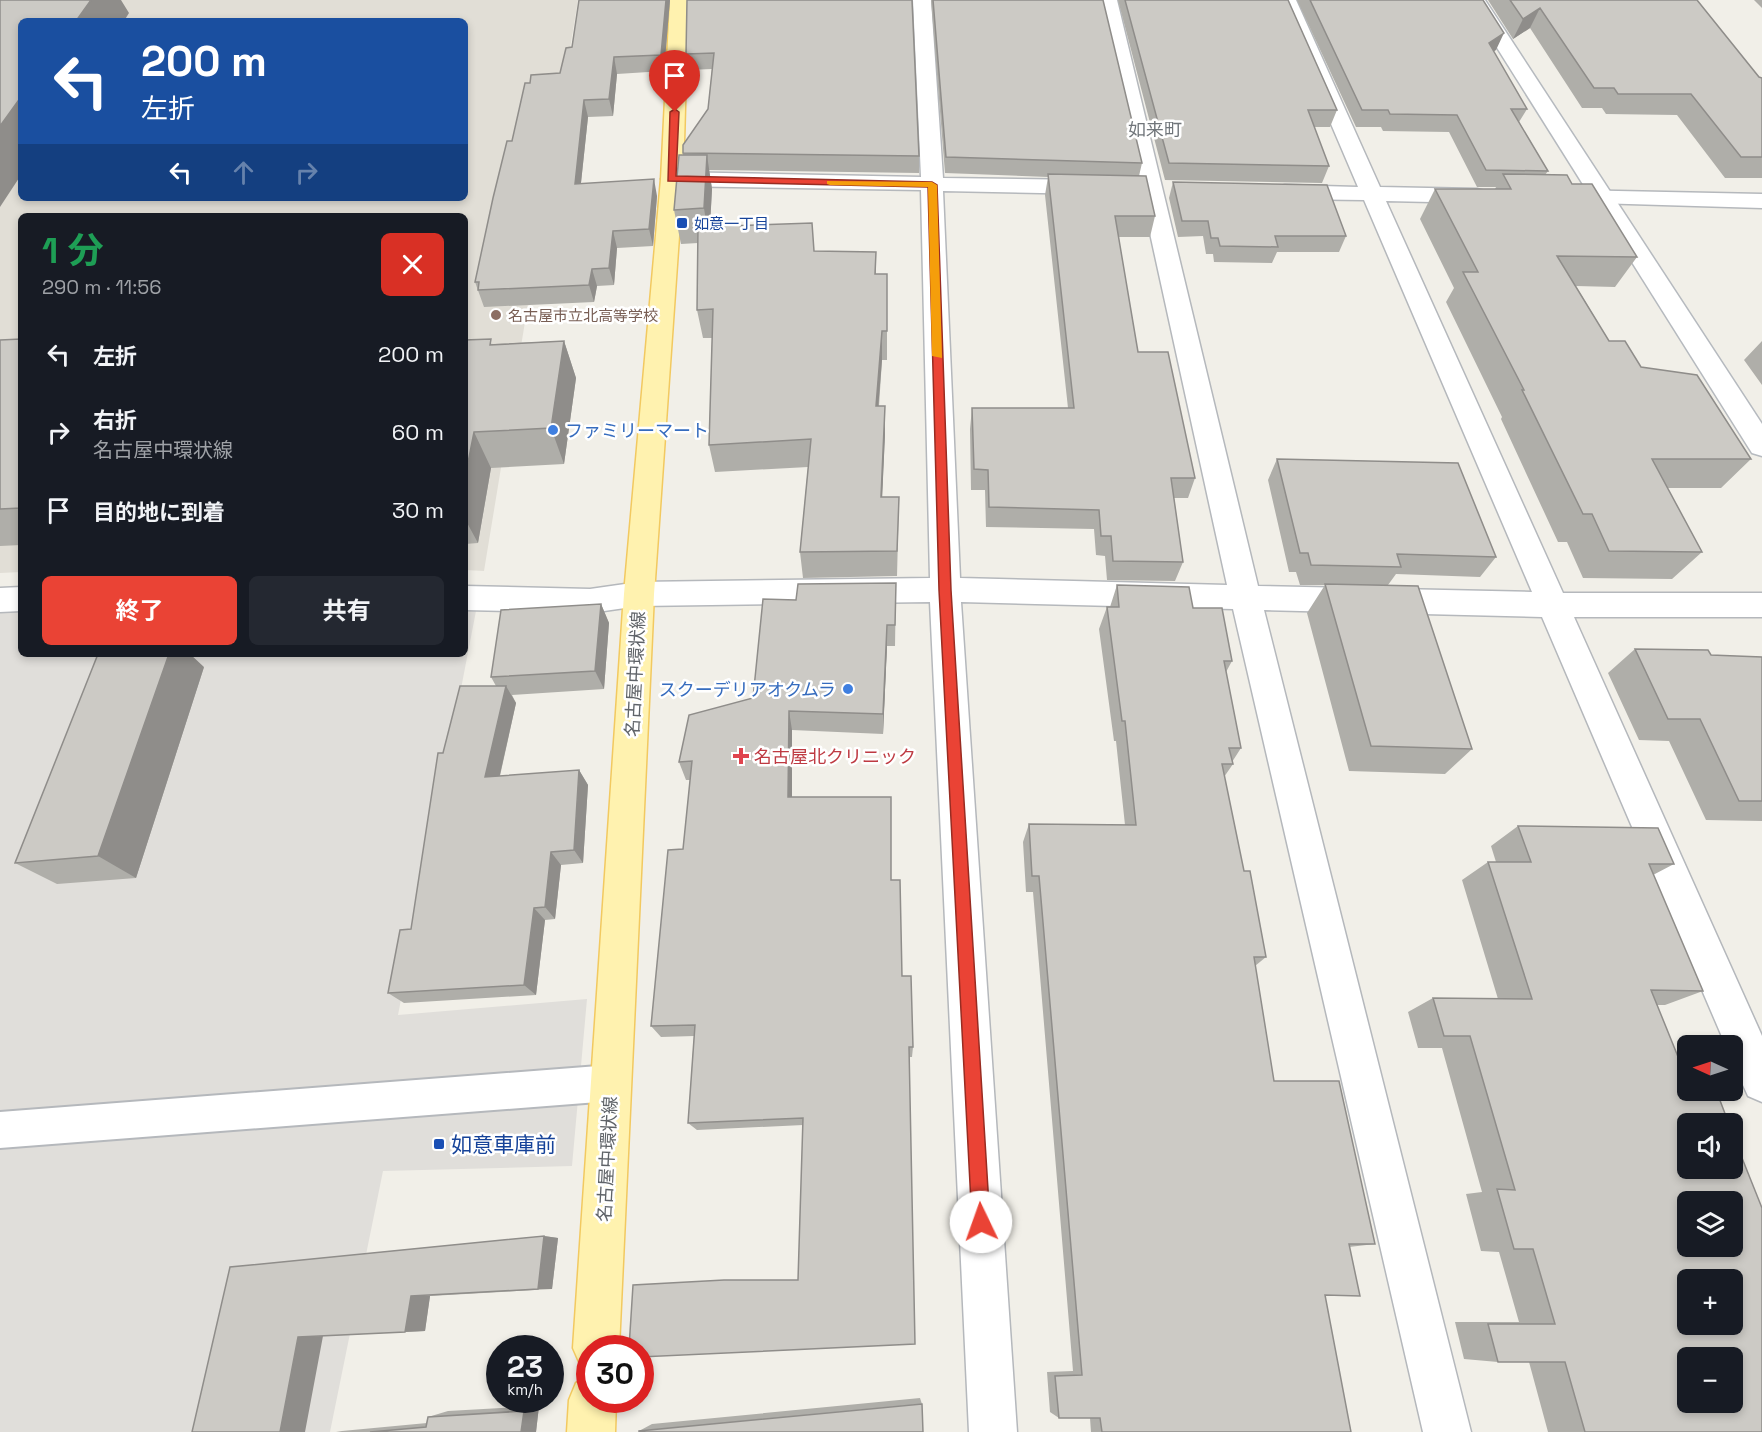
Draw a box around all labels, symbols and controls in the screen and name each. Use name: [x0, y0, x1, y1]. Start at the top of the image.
text: 200 m: [141, 35, 267, 88]
icon: left: [42, 42, 120, 120]
pin: [649, 50, 700, 112]
icon: arrive: [658, 59, 691, 92]
text: 左折: [141, 91, 195, 126]
district label: 如来町: [1128, 118, 1182, 141]
icon: left: [164, 156, 197, 189]
icon: ahead: [227, 156, 260, 189]
icon: right: [290, 156, 323, 189]
place label: 如意一丁目: [694, 214, 769, 233]
marker: 如意一丁目: [675, 216, 689, 230]
text: 1 分: [42, 228, 103, 274]
button: close: [381, 233, 444, 296]
text: 290 m · 11:56: [42, 274, 161, 300]
place label: 名古屋市立北高等学校: [508, 306, 658, 325]
marker: 名古屋市立北高等学校: [489, 308, 503, 322]
icon: left: [42, 338, 75, 371]
text: 200 m: [378, 340, 444, 368]
text: 左折: [93, 342, 137, 370]
text: 右折: [93, 406, 137, 434]
icon: right: [42, 416, 75, 449]
text: 60 m: [392, 418, 444, 446]
place label: ファミリーマート: [565, 419, 709, 442]
marker: ファミリーマート: [546, 423, 560, 437]
text: 名古屋中環状線: [93, 437, 233, 463]
icon: arrive: [42, 494, 75, 527]
text: 30 m: [392, 496, 444, 524]
text: 目的地に到着: [93, 498, 225, 526]
button: 終了: [42, 576, 237, 645]
button: 共有: [249, 576, 444, 645]
street label: 名古屋中環状線: [620, 610, 650, 738]
place label: スクーデリアオクムラ: [659, 678, 836, 701]
marker: スクーデリアオクムラ: [841, 682, 855, 696]
place label: 名古屋北クリニック: [754, 745, 916, 768]
marker: 名古屋北クリニック: [732, 747, 750, 765]
north arrow: [1677, 1035, 1743, 1101]
map controls: [1677, 1035, 1743, 1413]
street label: 名古屋中環状線: [592, 1095, 622, 1223]
button: sound: [1677, 1113, 1743, 1179]
place label: 如意車庫前: [451, 1131, 556, 1158]
marker: 如意車庫前: [432, 1137, 446, 1151]
position arrow: [949, 1190, 1013, 1254]
button: layers: [1677, 1191, 1743, 1257]
button: +: [1677, 1269, 1743, 1335]
speed limit sign: 30: [576, 1335, 654, 1413]
text: 23: [507, 1347, 543, 1386]
button: −: [1677, 1347, 1743, 1413]
text: km/h: [507, 1380, 543, 1399]

